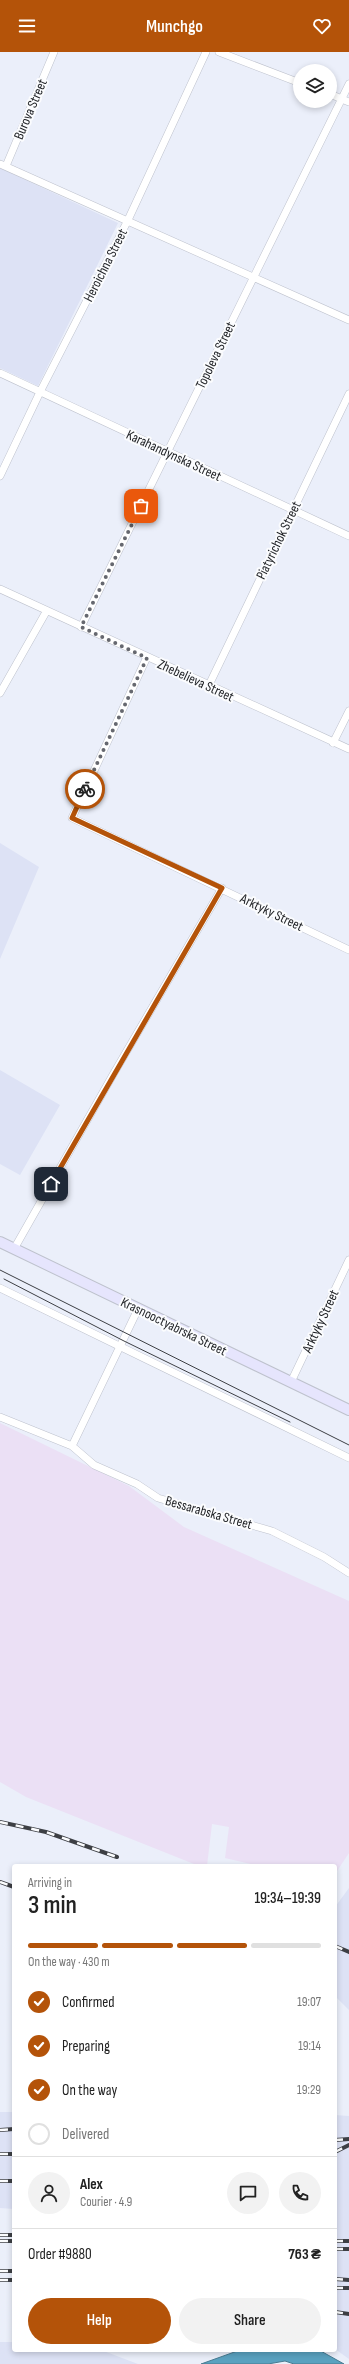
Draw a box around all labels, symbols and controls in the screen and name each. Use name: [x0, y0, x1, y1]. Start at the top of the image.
icon: menu: [16, 15, 38, 37]
icon: heart: [311, 15, 333, 37]
text: Munchgo: [146, 16, 203, 37]
map controls: [293, 64, 337, 108]
button: layers: [293, 64, 337, 108]
street label: Burova Street: [10, 76, 51, 142]
street label: Heroichna Street: [80, 226, 131, 305]
street label: Topoleva Street: [192, 319, 239, 392]
street label: Karahandynska Street: [124, 426, 224, 485]
pin: [124, 489, 158, 523]
icon: bag: [130, 495, 152, 517]
street label: Piatyrichok Street: [252, 498, 305, 582]
street label: Zhebelieva Street: [155, 655, 237, 706]
courier: [65, 769, 105, 809]
icon: bike: [74, 778, 96, 800]
street label: Arktyky Street: [237, 889, 306, 935]
pin: [34, 1167, 68, 1201]
icon: home: [40, 1173, 62, 1195]
street label: Arktyky Street: [298, 1287, 342, 1356]
street label: Krasnooctyabrska Street: [118, 1293, 229, 1359]
street label: Bessarabska Street: [163, 1492, 254, 1533]
text: Arriving in: [28, 1875, 72, 1891]
text: 19:34–19:39: [254, 1889, 321, 1908]
text: 3 min: [28, 1890, 77, 1921]
text: On the way · 430 m: [28, 1954, 110, 1970]
icon: check: [28, 1991, 50, 2013]
text: Confirmed: [62, 1993, 115, 2012]
text: 19:07: [297, 1994, 321, 2010]
icon: check: [28, 2035, 50, 2057]
text: Preparing: [62, 2037, 110, 2056]
text: 19:14: [298, 2038, 321, 2054]
icon: check: [28, 2079, 50, 2101]
text: On the way: [62, 2081, 117, 2100]
text: 19:29: [297, 2082, 321, 2098]
text: Delivered: [62, 2125, 109, 2144]
button: person: [28, 2172, 70, 2214]
button: chat: [227, 2172, 269, 2214]
button: phone: [279, 2172, 321, 2214]
text: Alex: [80, 2175, 103, 2194]
text: Courier · 4.9: [80, 2194, 132, 2210]
text: Order #9880: [28, 2245, 92, 2264]
text: 763 ₴: [288, 2245, 321, 2264]
button: Help: [28, 2298, 171, 2344]
button: Share: [179, 2298, 321, 2344]

